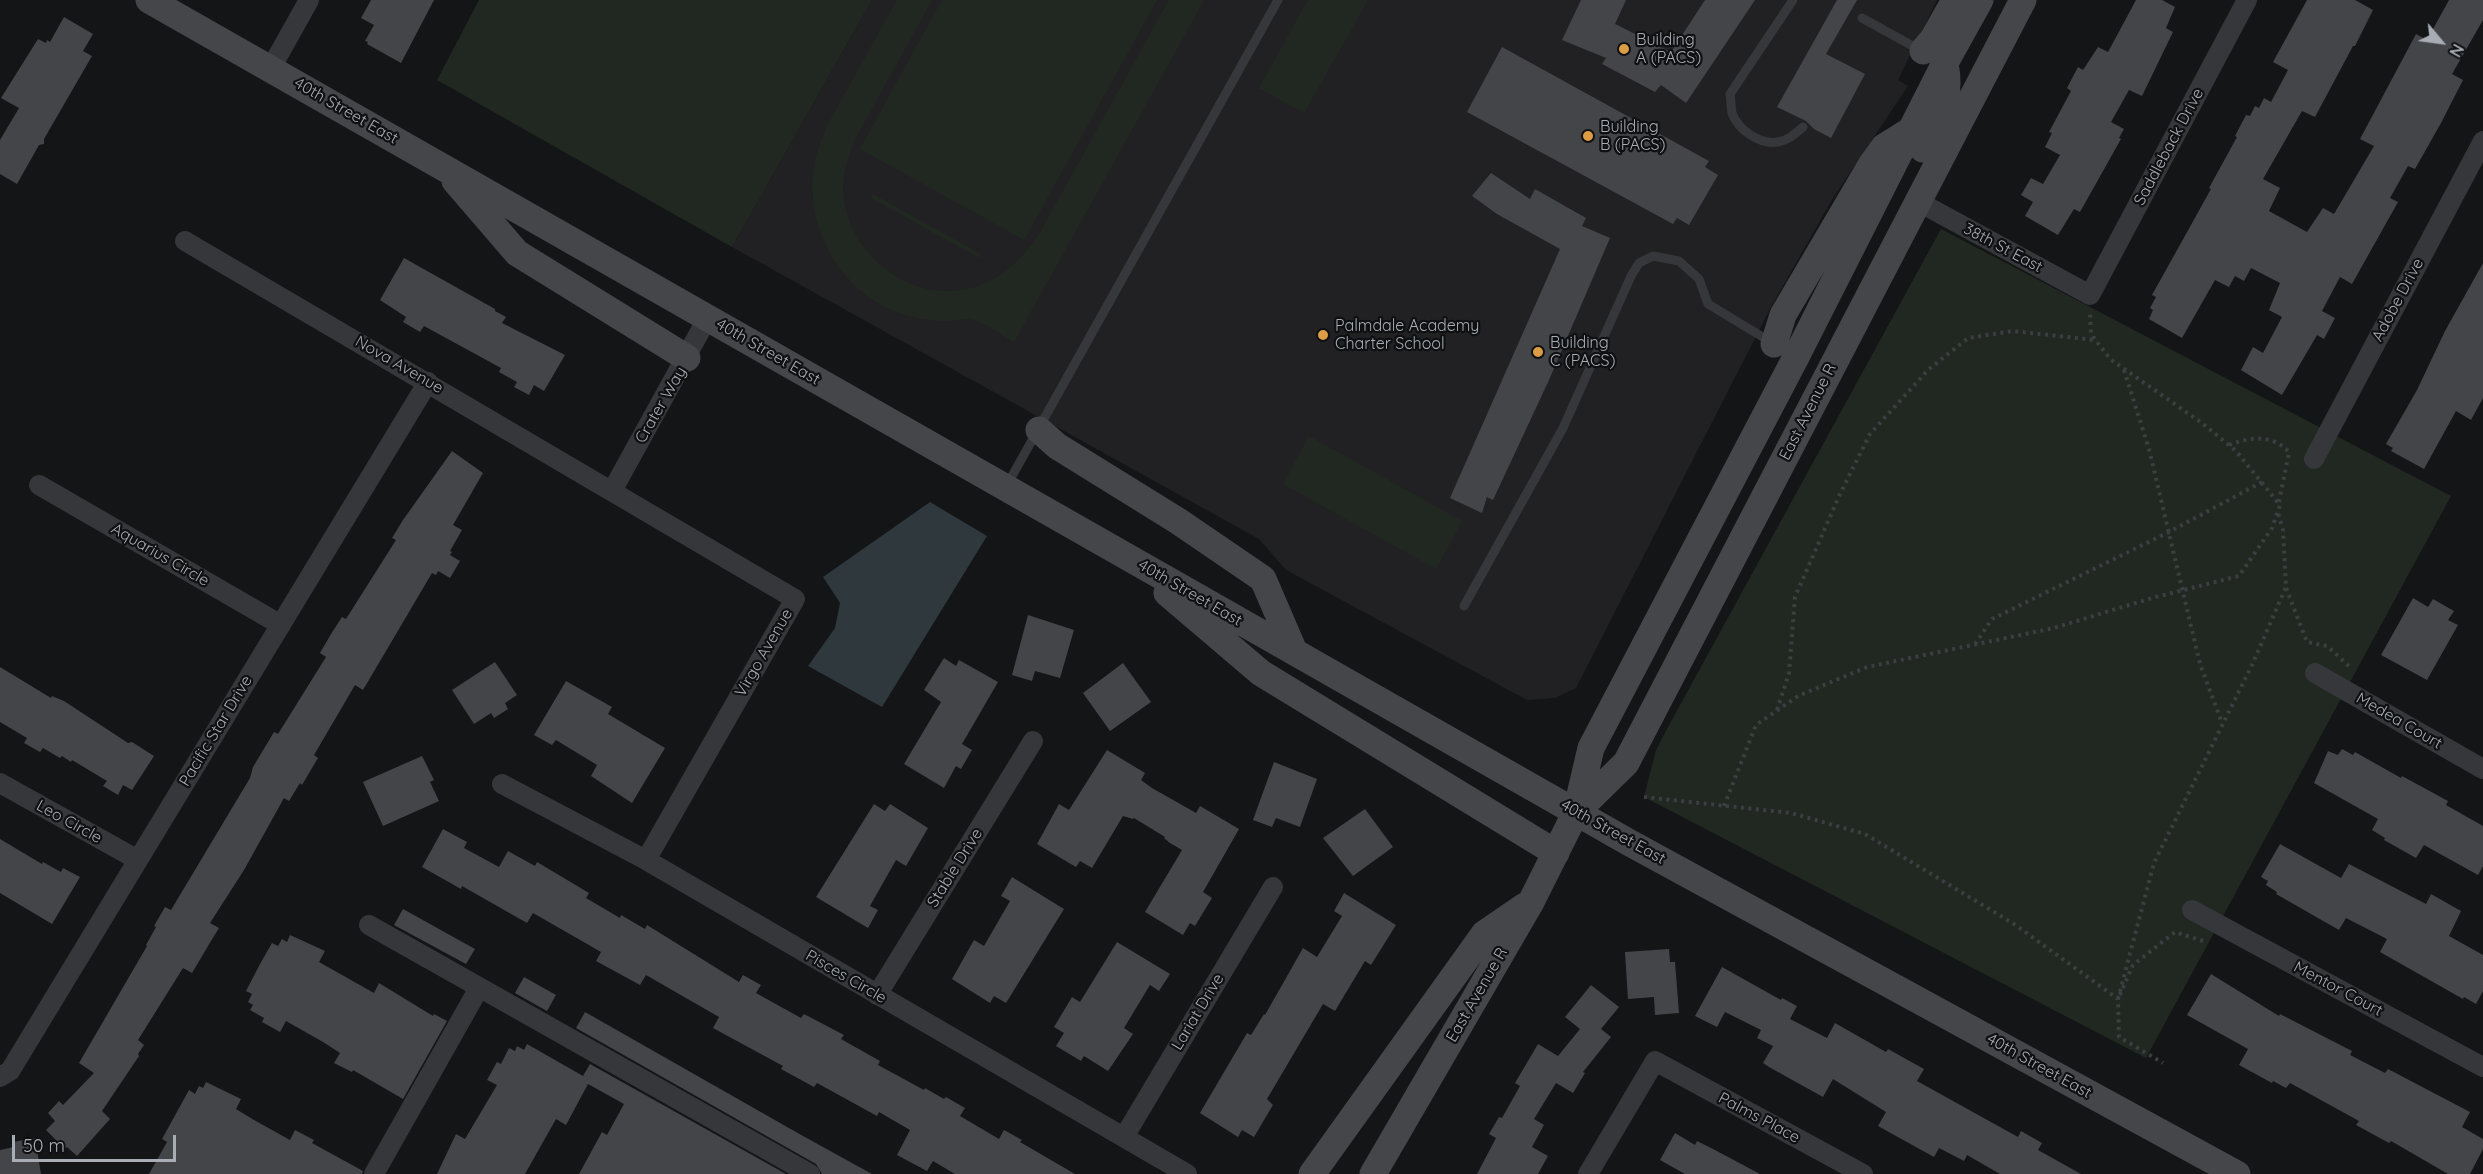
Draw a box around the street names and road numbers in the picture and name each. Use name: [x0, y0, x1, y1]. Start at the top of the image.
street label: 40th Street East: [291, 74, 401, 148]
street label: Saddleback Drive: [2130, 85, 2208, 209]
street label: 38th St East: [1960, 219, 2046, 277]
street label: Adobe Drive: [2368, 255, 2428, 345]
street label: 40th Street East: [713, 315, 823, 389]
street label: Nova Avenue: [352, 332, 446, 398]
street label: East Avenue R: [1775, 360, 1841, 464]
street label: Crater Way: [631, 363, 691, 447]
street label: Aquarius Circle: [108, 519, 212, 591]
street label: 40th Street East: [1135, 556, 1245, 630]
street label: Virgo Avenue: [731, 606, 797, 700]
street label: Pacific Star Drive: [175, 672, 257, 790]
street label: Medea Court: [2353, 689, 2445, 753]
street label: 40th Street East: [1557, 795, 1669, 869]
street label: Leo Circle: [33, 796, 105, 848]
street label: Stable Drive: [923, 825, 987, 911]
street label: East Avenue R: [1442, 944, 1512, 1046]
street label: Pisces Circle: [802, 946, 890, 1008]
street label: Mentor Court: [2290, 958, 2386, 1020]
street label: Lariat Drive: [1168, 970, 1228, 1054]
street label: 40th Street East: [1983, 1029, 2095, 1103]
street label: Palms Place: [1715, 1089, 1803, 1147]

